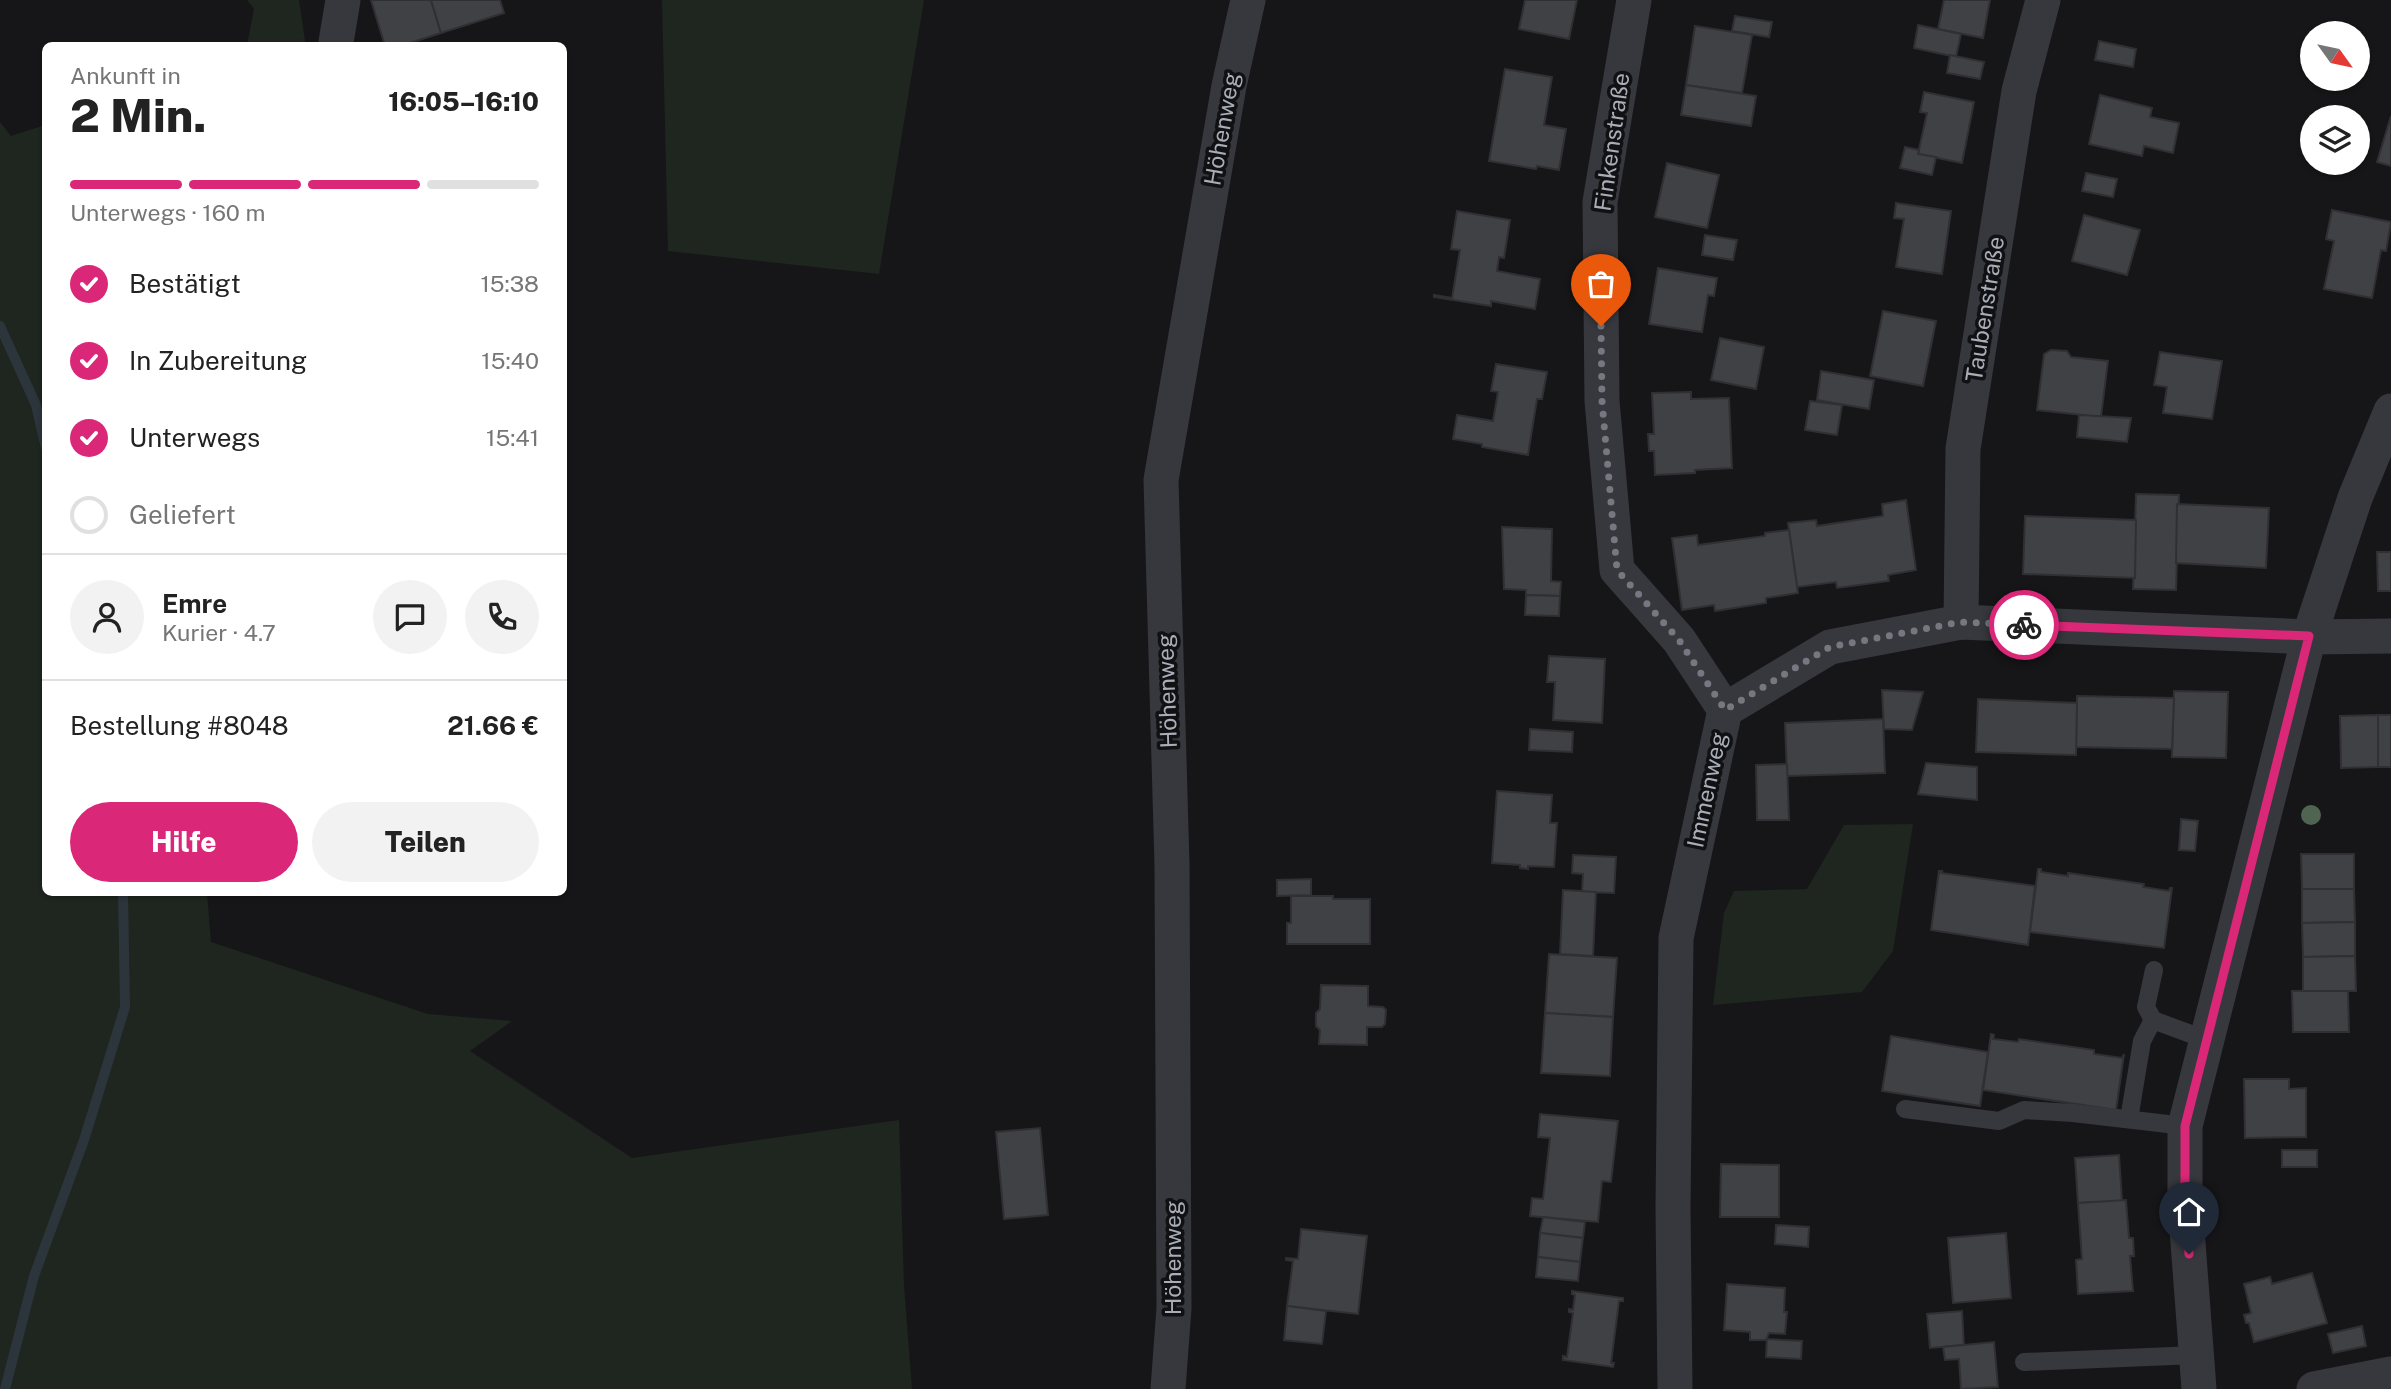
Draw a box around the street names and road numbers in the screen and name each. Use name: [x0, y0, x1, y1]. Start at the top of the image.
street label: Höhenweg: [1198, 70, 1245, 188]
street label: Finkenstraße: [1588, 71, 1635, 213]
street label: Taubenstraße: [1960, 234, 2009, 383]
street label: Höhenweg: [1151, 633, 1182, 749]
street label: Immenweg: [1681, 730, 1732, 850]
street label: Höhenweg: [1159, 1201, 1186, 1315]

